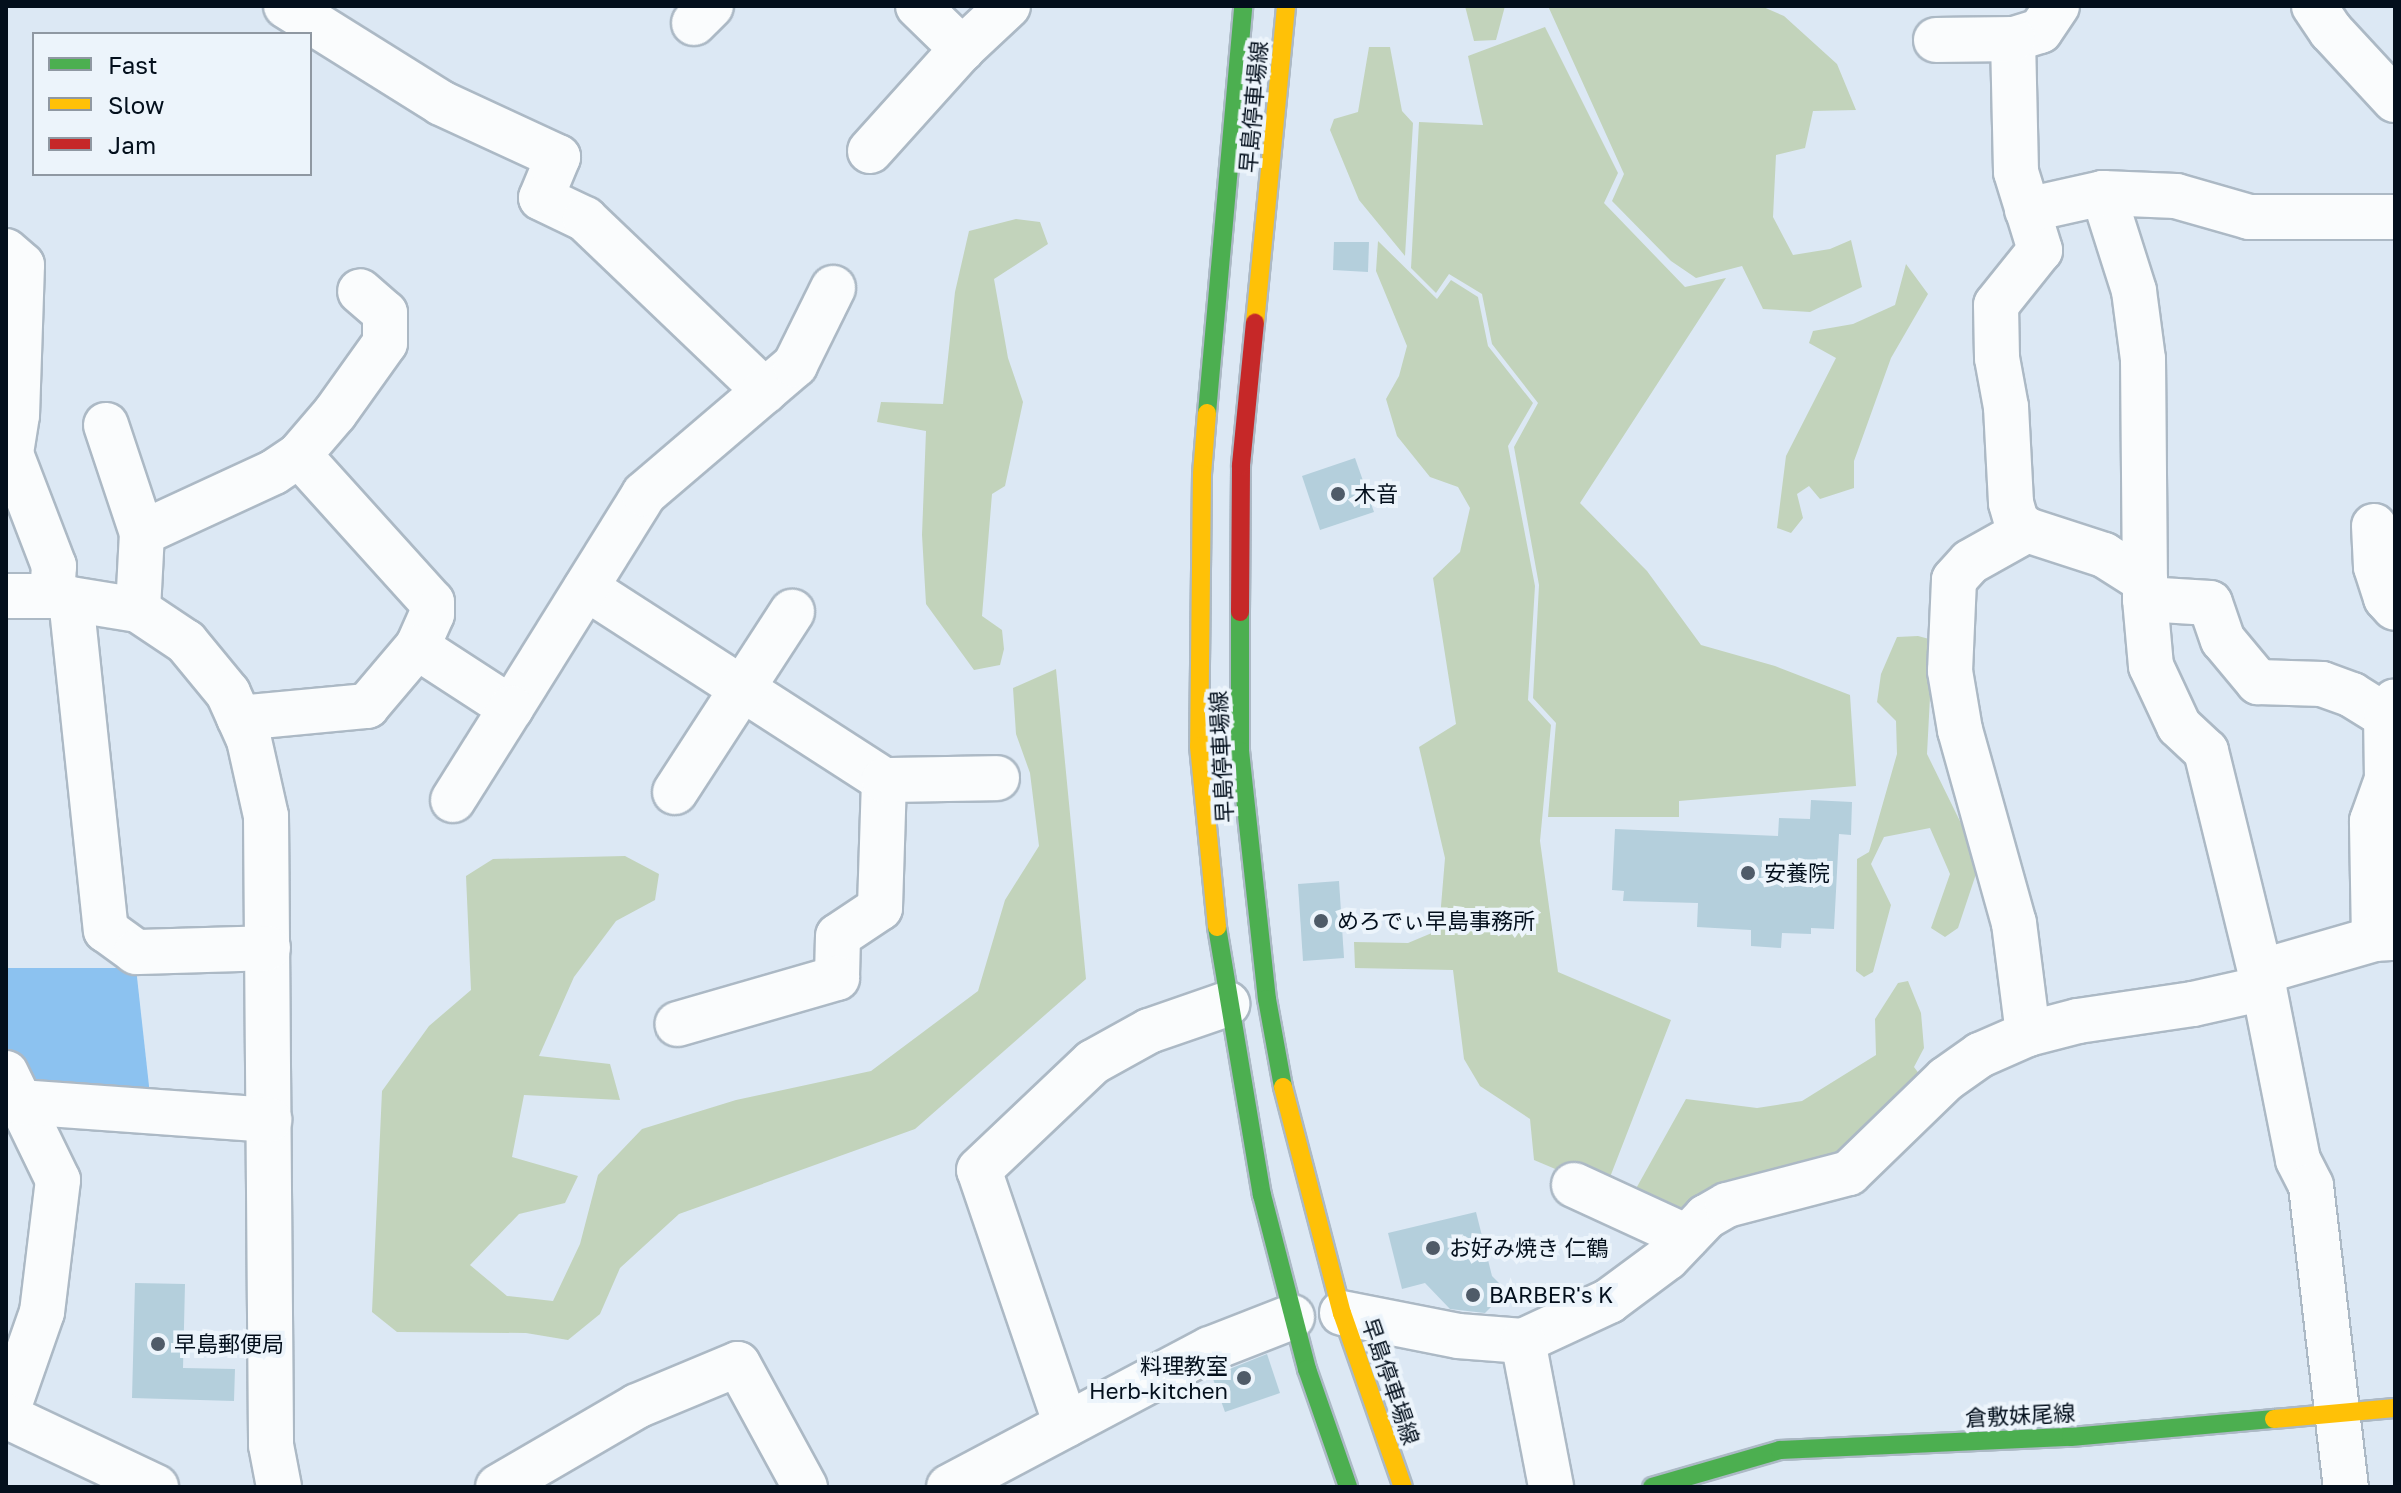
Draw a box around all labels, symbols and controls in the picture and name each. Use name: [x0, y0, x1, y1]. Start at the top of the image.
legend: [32, 32, 312, 176]
street label: 早島停車場線: [1234, 40, 1272, 174]
text: Fast: [108, 50, 158, 79]
text: Slow: [108, 90, 164, 119]
text: Jam: [108, 130, 156, 159]
place label: 木音: [1354, 481, 1398, 507]
marker: 木音: [1329, 485, 1347, 503]
street label: 早島停車場線: [1204, 690, 1238, 824]
place label: 安養院: [1764, 860, 1830, 886]
marker: 安養院: [1739, 864, 1757, 882]
place label: めろでぃ早島事務所: [1337, 908, 1535, 934]
marker: めろでぃ早島事務所: [1312, 912, 1330, 930]
place label: お好み焼き 仁鶴: [1449, 1235, 1608, 1261]
marker: お好み焼き 仁鶴: [1424, 1239, 1442, 1257]
place label: BARBER's K: [1489, 1282, 1613, 1308]
marker: BARBER's K: [1464, 1286, 1482, 1304]
street label: 早島停車場線: [1357, 1314, 1425, 1448]
place label: 早島郵便局: [174, 1331, 284, 1357]
marker: 早島郵便局: [149, 1335, 167, 1353]
place label: 料理教室 Herb-kitchen: [1089, 1352, 1228, 1404]
marker: 料理教室 Herb-kitchen: [1235, 1369, 1253, 1387]
street label: 倉敷妹尾線: [1964, 1399, 2076, 1431]

